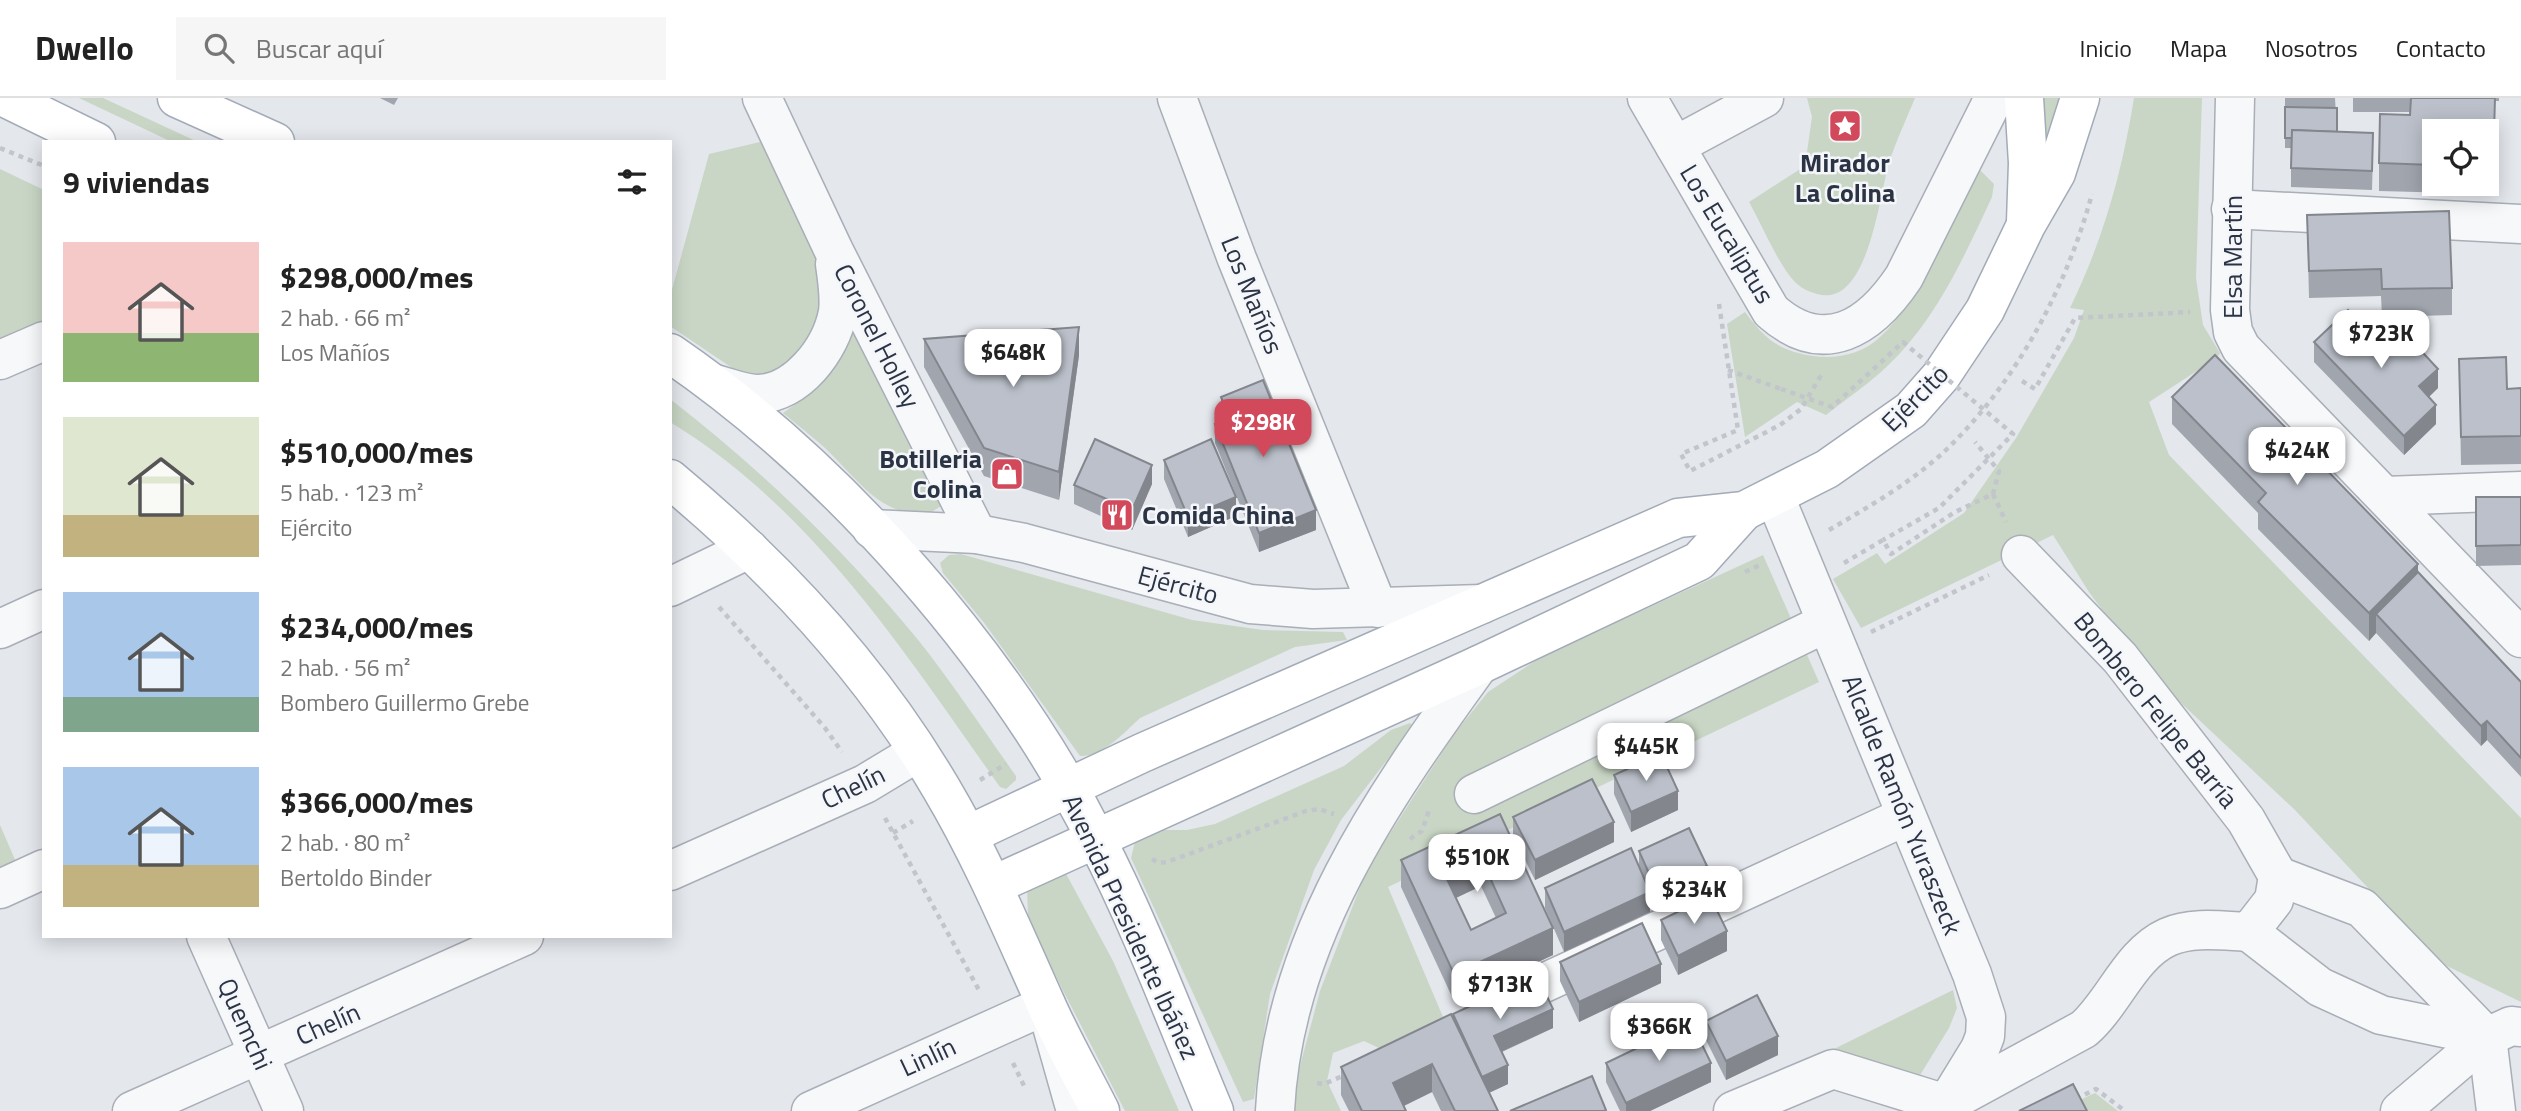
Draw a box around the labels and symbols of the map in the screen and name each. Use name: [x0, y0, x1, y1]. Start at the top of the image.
place icon: Mirador La Colina: [1826, 107, 1864, 145]
place label: Mirador La Colina: [1795, 143, 1895, 212]
street label: Los Eucaliptus: [1670, 157, 1784, 311]
street label: Elsa Martín: [2213, 195, 2252, 319]
street label: Los Mañíos: [1211, 230, 1294, 360]
street label: Coronel Holley: [824, 257, 931, 415]
pin: $723K: [2332, 310, 2430, 370]
pin: $648K: [964, 330, 1062, 389]
street label: Ejército: [1872, 355, 1957, 440]
pin: $298K: [1214, 400, 1312, 459]
pin: $424K: [2248, 428, 2346, 487]
place label: Botilleria Colina: [879, 439, 982, 508]
shop icon: Botilleria Colina: [988, 455, 1026, 493]
place label: Comida China: [1142, 495, 1294, 534]
restaurant icon: Comida China: [1098, 496, 1136, 534]
street label: Ejército: [1134, 555, 1223, 614]
street label: Bombero Felipe Barría: [2065, 603, 2248, 816]
street label: Alcalde Ramón Yuraszeck: [1832, 669, 1973, 941]
pin: $445K: [1597, 724, 1695, 783]
street label: Chelín: [814, 754, 891, 819]
street label: Avenida Presidente Ibáñez: [1053, 788, 1210, 1066]
pin: $510K: [1428, 834, 1526, 894]
pin: $234K: [1645, 866, 1743, 926]
pin: $713K: [1451, 962, 1549, 1021]
street label: Quemchi: [208, 972, 283, 1076]
street label: Chelín: [289, 992, 366, 1055]
pin: $366K: [1610, 1004, 1708, 1063]
street label: Linlín: [893, 1027, 962, 1086]

